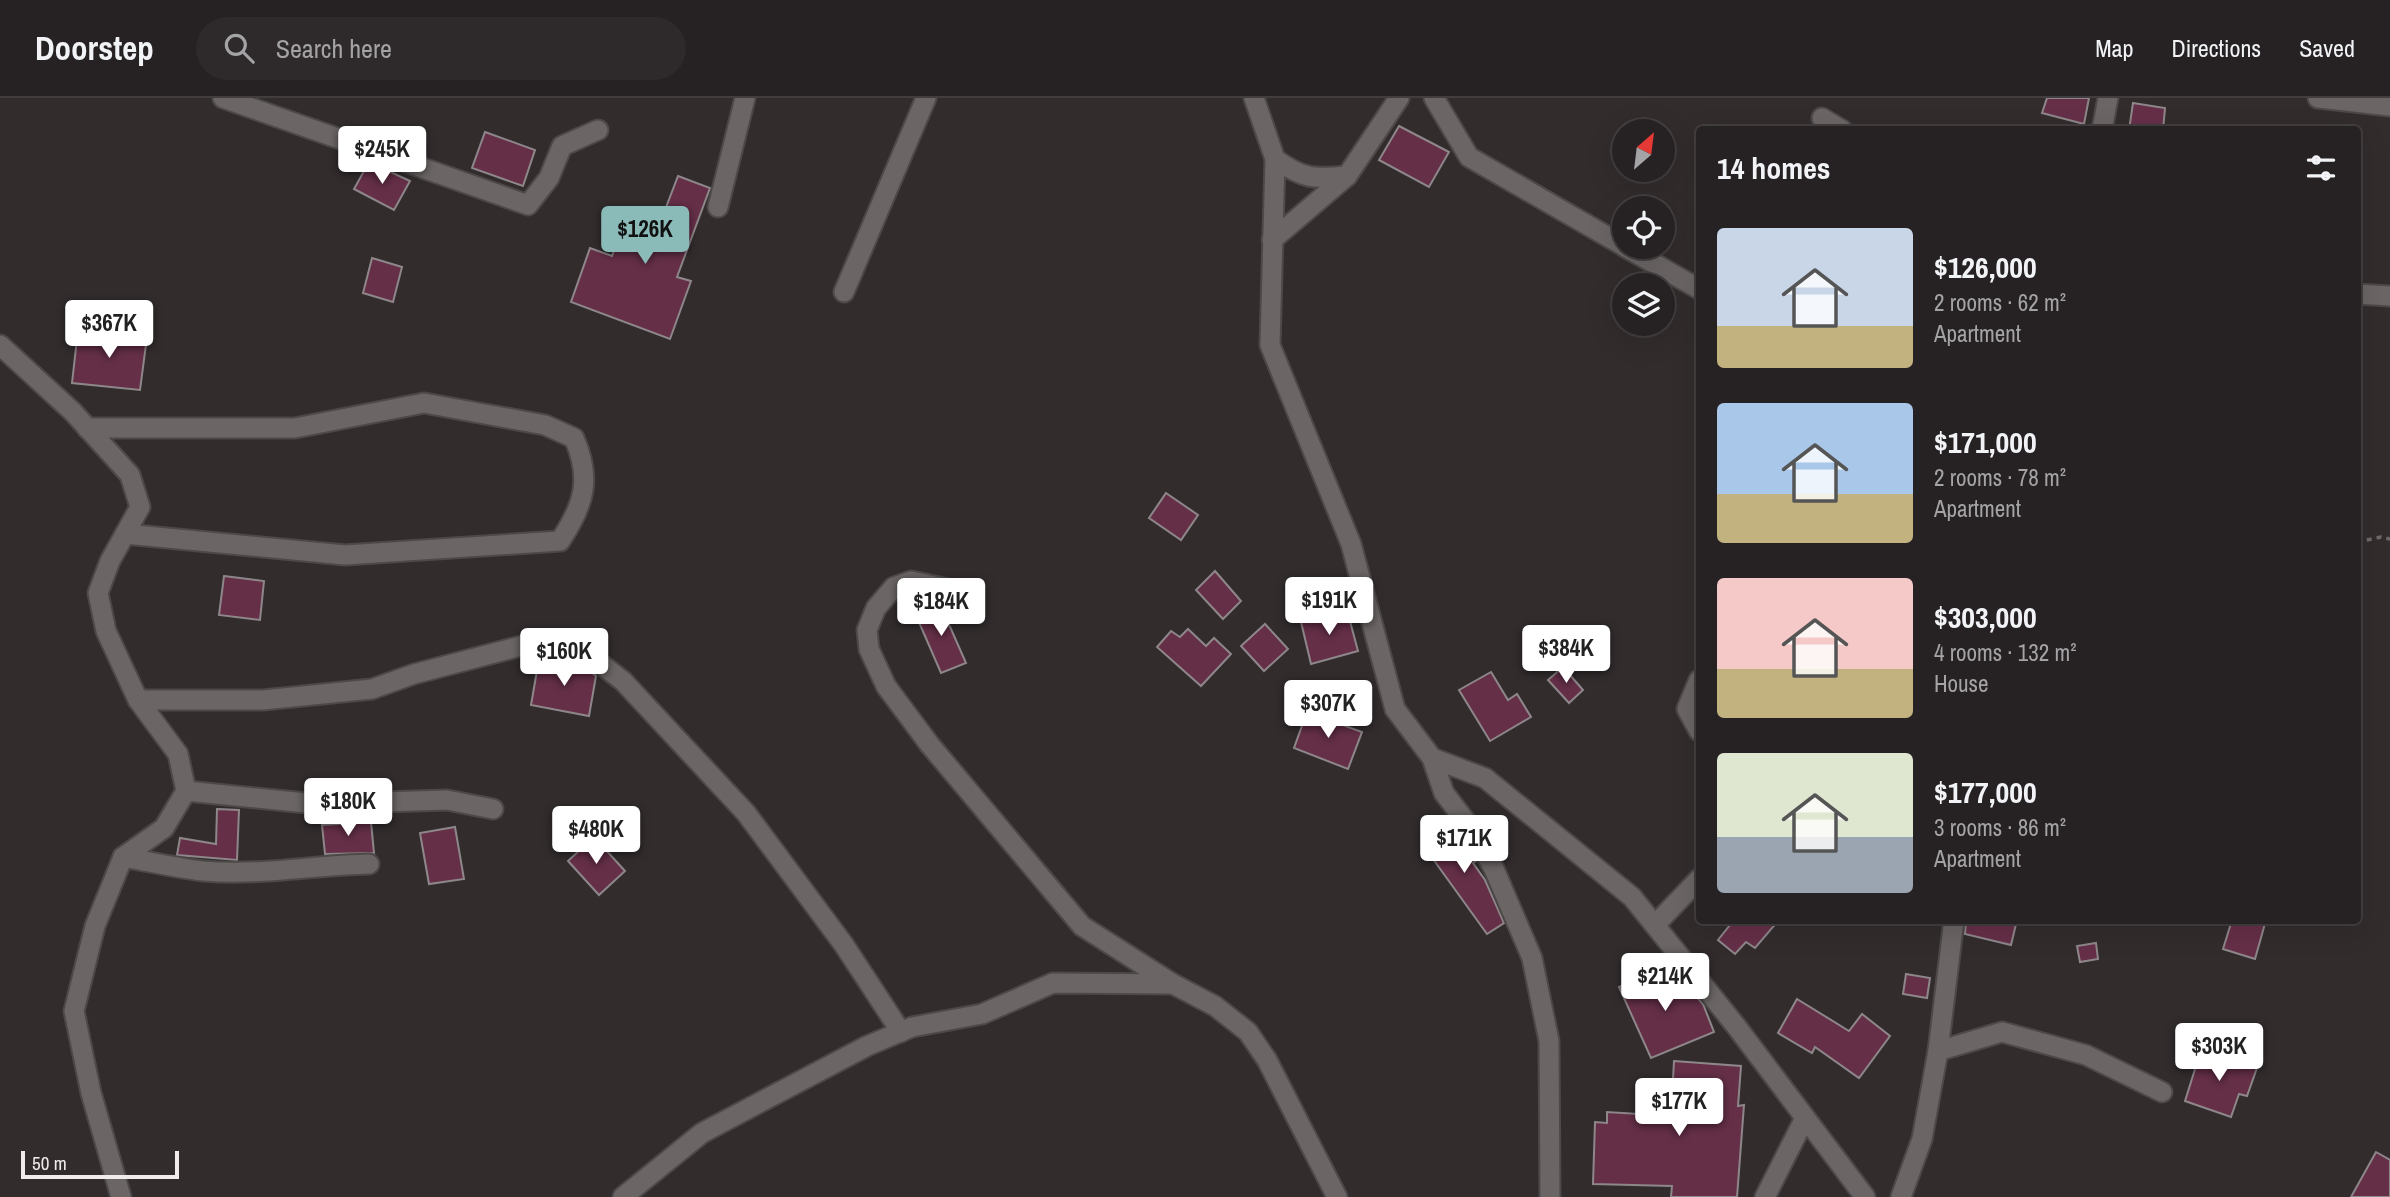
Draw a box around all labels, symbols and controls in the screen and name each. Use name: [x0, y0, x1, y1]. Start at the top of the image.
search box: [196, 17, 686, 80]
text: Doorstep: [35, 26, 154, 70]
icon: search: [220, 29, 258, 67]
text: Search here: [276, 31, 392, 66]
text: Map: [2095, 32, 2133, 64]
text: Directions: [2171, 32, 2261, 64]
text: Saved: [2299, 32, 2355, 64]
north arrow: [1612, 119, 1675, 182]
map controls: [1612, 119, 1675, 336]
pin: $245K: [333, 126, 431, 186]
text: $245K: [354, 133, 410, 164]
text: 14 homes: [1717, 148, 1831, 188]
icon: filters: [2302, 149, 2340, 187]
button: locate: [1612, 196, 1675, 259]
pin: $126K: [596, 206, 694, 266]
text: $126K: [617, 213, 673, 244]
text: $126,000: [1934, 247, 2037, 287]
icon: home: [1773, 256, 1857, 340]
button: layers: [1612, 273, 1675, 336]
text: 2 rooms · 62 m²: [1934, 287, 2066, 318]
pin: $367K: [60, 300, 158, 360]
text: $367K: [81, 307, 137, 338]
text: Apartment: [1934, 318, 2021, 349]
text: $171,000: [1934, 422, 2037, 462]
icon: home: [1773, 431, 1857, 515]
text: 2 rooms · 78 m²: [1934, 462, 2066, 493]
text: Apartment: [1934, 493, 2021, 524]
pin: $184K: [892, 578, 990, 638]
pin: $191K: [1280, 578, 1378, 637]
text: $191K: [1301, 584, 1357, 615]
text: $184K: [913, 585, 969, 616]
text: $303,000: [1934, 597, 2037, 637]
icon: home: [1773, 606, 1857, 690]
pin: $384K: [1517, 626, 1615, 685]
pin: $160K: [515, 628, 613, 688]
text: $384K: [1538, 632, 1594, 663]
text: $160K: [536, 635, 592, 666]
text: 4 rooms · 132 m²: [1934, 637, 2077, 668]
text: House: [1934, 668, 1989, 699]
pin: $307K: [1279, 680, 1377, 740]
text: $307K: [1300, 687, 1356, 718]
text: $177,000: [1934, 772, 2037, 812]
pin: $180K: [299, 778, 397, 838]
icon: home: [1773, 781, 1857, 865]
text: $180K: [320, 785, 376, 816]
pin: $480K: [547, 806, 645, 866]
text: 3 rooms · 86 m²: [1934, 812, 2066, 843]
text: $480K: [568, 813, 624, 844]
pin: $171K: [1415, 816, 1513, 875]
text: $171K: [1436, 822, 1492, 853]
text: Apartment: [1934, 843, 2021, 874]
pin: $214K: [1616, 954, 1714, 1013]
text: $214K: [1637, 960, 1693, 991]
pin: $303K: [2170, 1024, 2268, 1083]
text: $303K: [2191, 1030, 2247, 1061]
pin: $177K: [1630, 1079, 1728, 1138]
text: $177K: [1651, 1085, 1707, 1116]
scale bar: [21, 1148, 178, 1180]
text: 50 m: [32, 1150, 67, 1176]

